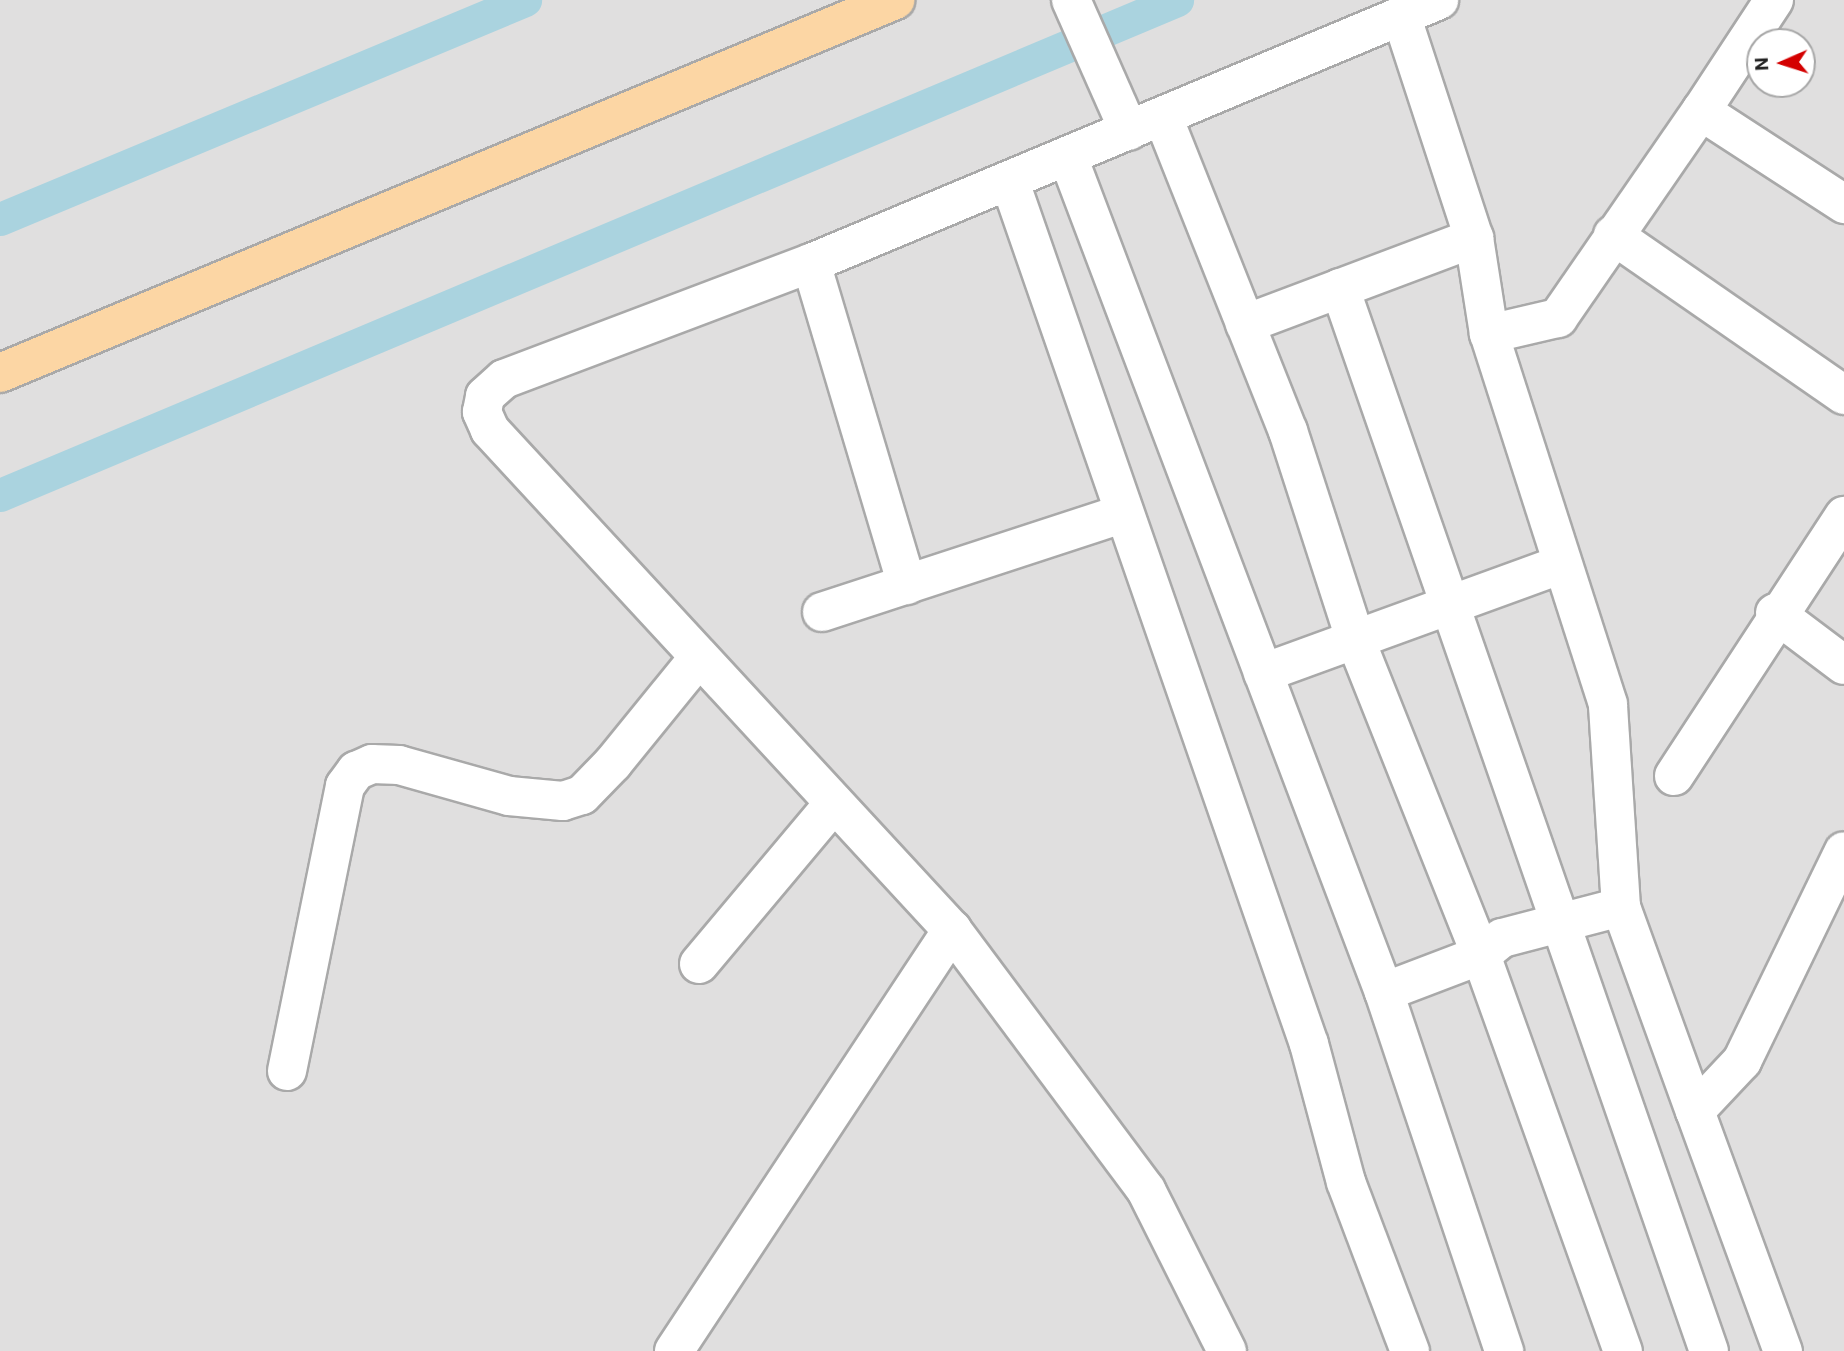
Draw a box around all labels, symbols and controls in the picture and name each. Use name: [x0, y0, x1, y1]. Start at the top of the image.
north arrow: [1746, 28, 1816, 98]
text: N: [1750, 57, 1773, 71]

